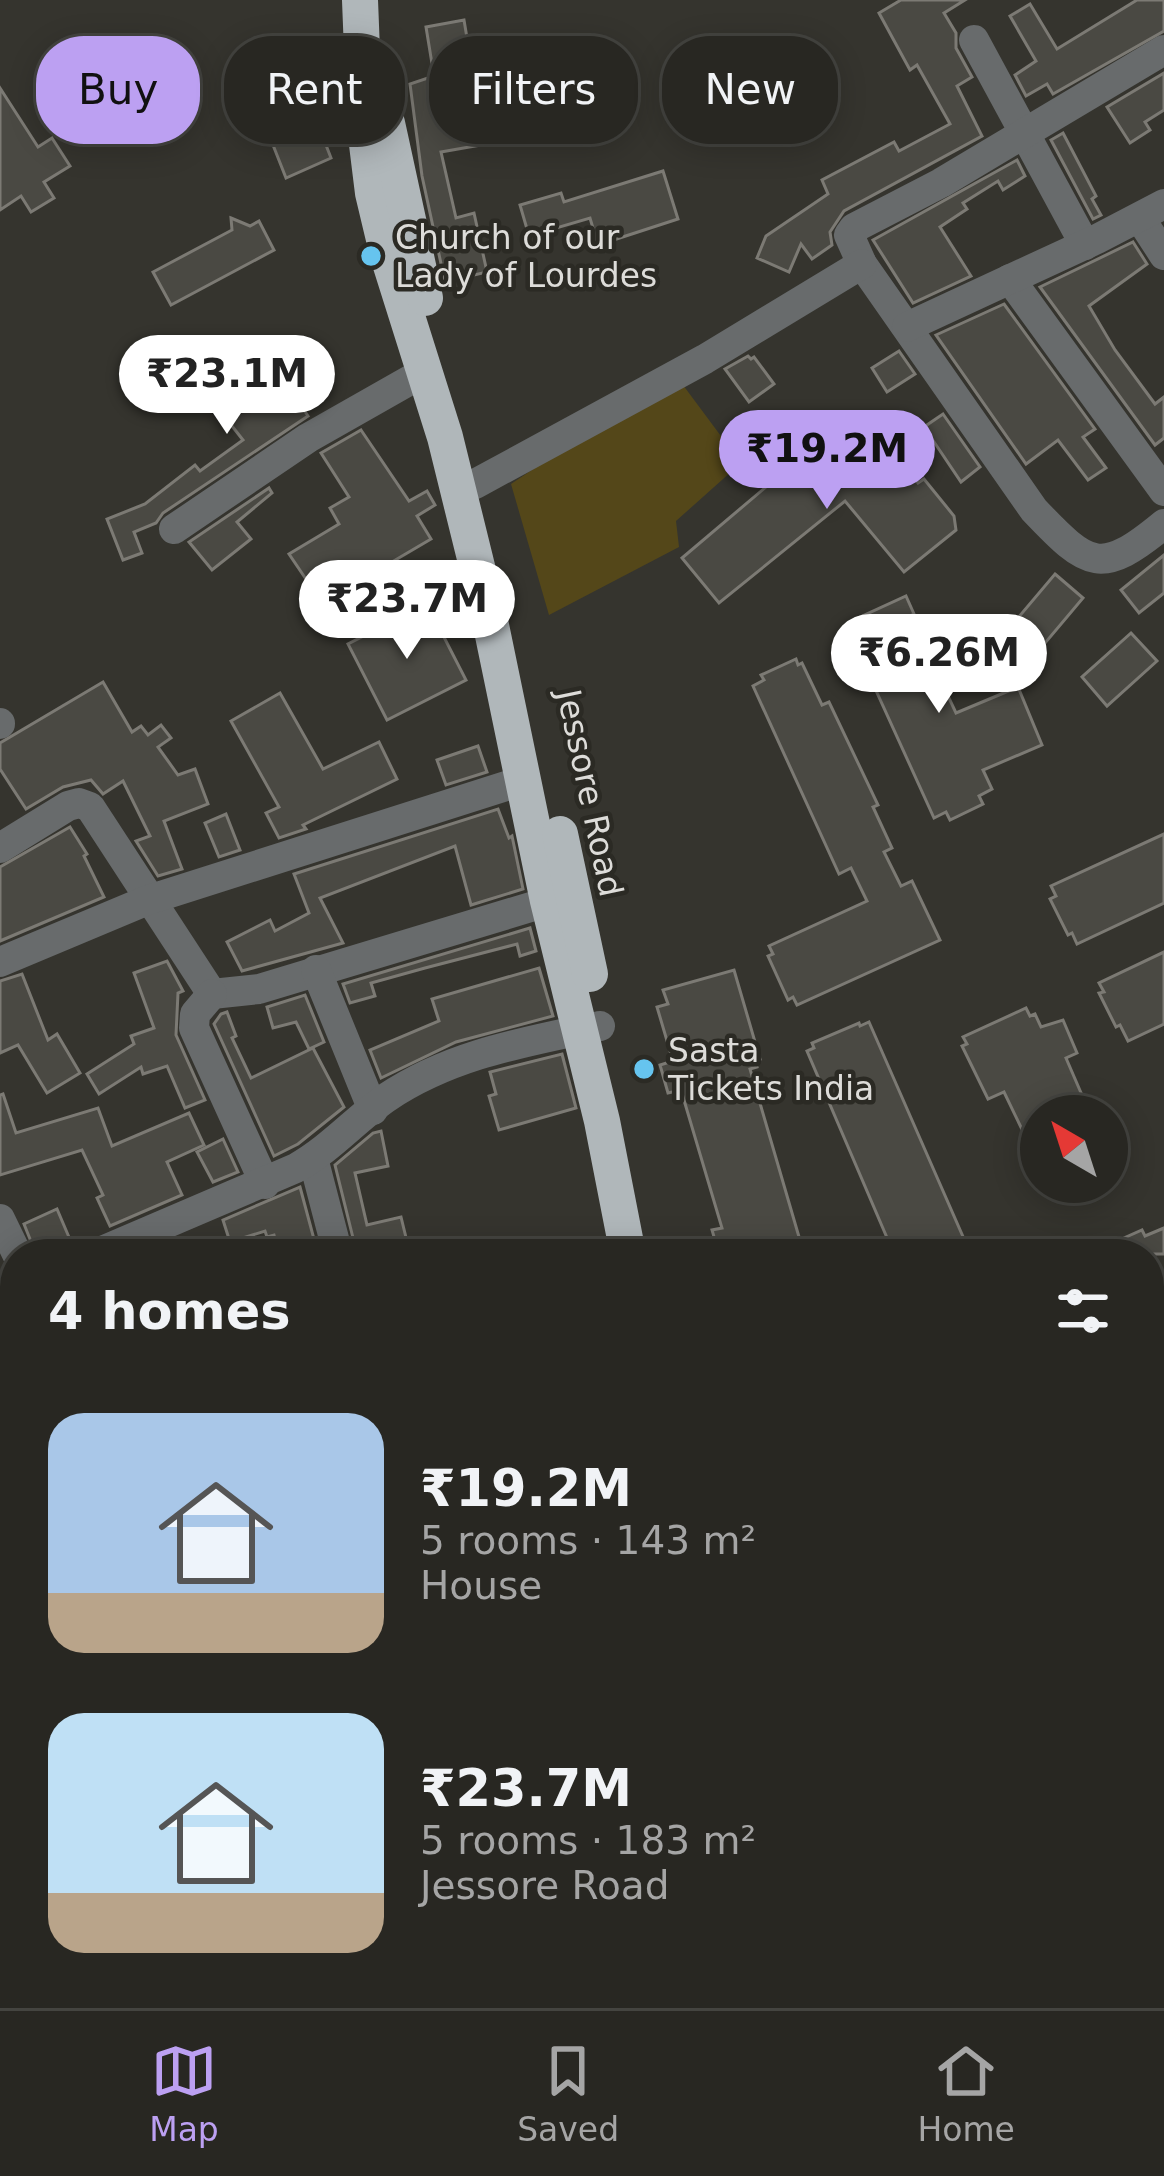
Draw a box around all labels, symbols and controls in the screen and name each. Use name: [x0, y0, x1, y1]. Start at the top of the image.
chip: Buy: [36, 36, 200, 144]
chip: Rent: [224, 36, 405, 144]
chip: Filters: [429, 36, 638, 144]
chip: New: [662, 36, 838, 144]
place label: Church of our Lady of Lourdes: [395, 218, 657, 295]
marker: Church of our Lady of Lourdes: [358, 243, 384, 269]
pin: ₹23.1M: [129, 335, 325, 437]
text: ₹23.1M: [146, 351, 308, 396]
pin: ₹19.2M: [729, 410, 925, 512]
text: ₹19.2M: [746, 426, 908, 471]
pin: ₹23.7M: [309, 560, 505, 662]
text: ₹23.7M: [326, 576, 488, 621]
pin: ₹6.26M: [841, 614, 1037, 716]
text: ₹6.26M: [858, 630, 1020, 675]
street label: Jessore Road: [549, 684, 631, 900]
place label: Sasta Tickets India: [667, 1031, 874, 1108]
marker: Sasta Tickets India: [631, 1056, 657, 1082]
north arrow: [1020, 1095, 1128, 1203]
map controls: [1020, 1095, 1128, 1203]
icon: filters: [1050, 1278, 1116, 1344]
text: 4 homes: [48, 1282, 291, 1341]
text: ₹19.2M: [420, 1459, 632, 1518]
icon: home: [144, 1461, 288, 1605]
text: 5 rooms · 143 m²: [420, 1518, 756, 1563]
text: House: [420, 1563, 542, 1608]
text: ₹23.7M: [420, 1759, 632, 1818]
icon: home: [144, 1761, 288, 1905]
text: 5 rooms · 183 m²: [420, 1818, 756, 1863]
text: Jessore Road: [420, 1863, 669, 1908]
tab: Map: [149, 2038, 219, 2149]
tab: Saved: [517, 2038, 619, 2149]
tab: Home: [917, 2038, 1015, 2149]

